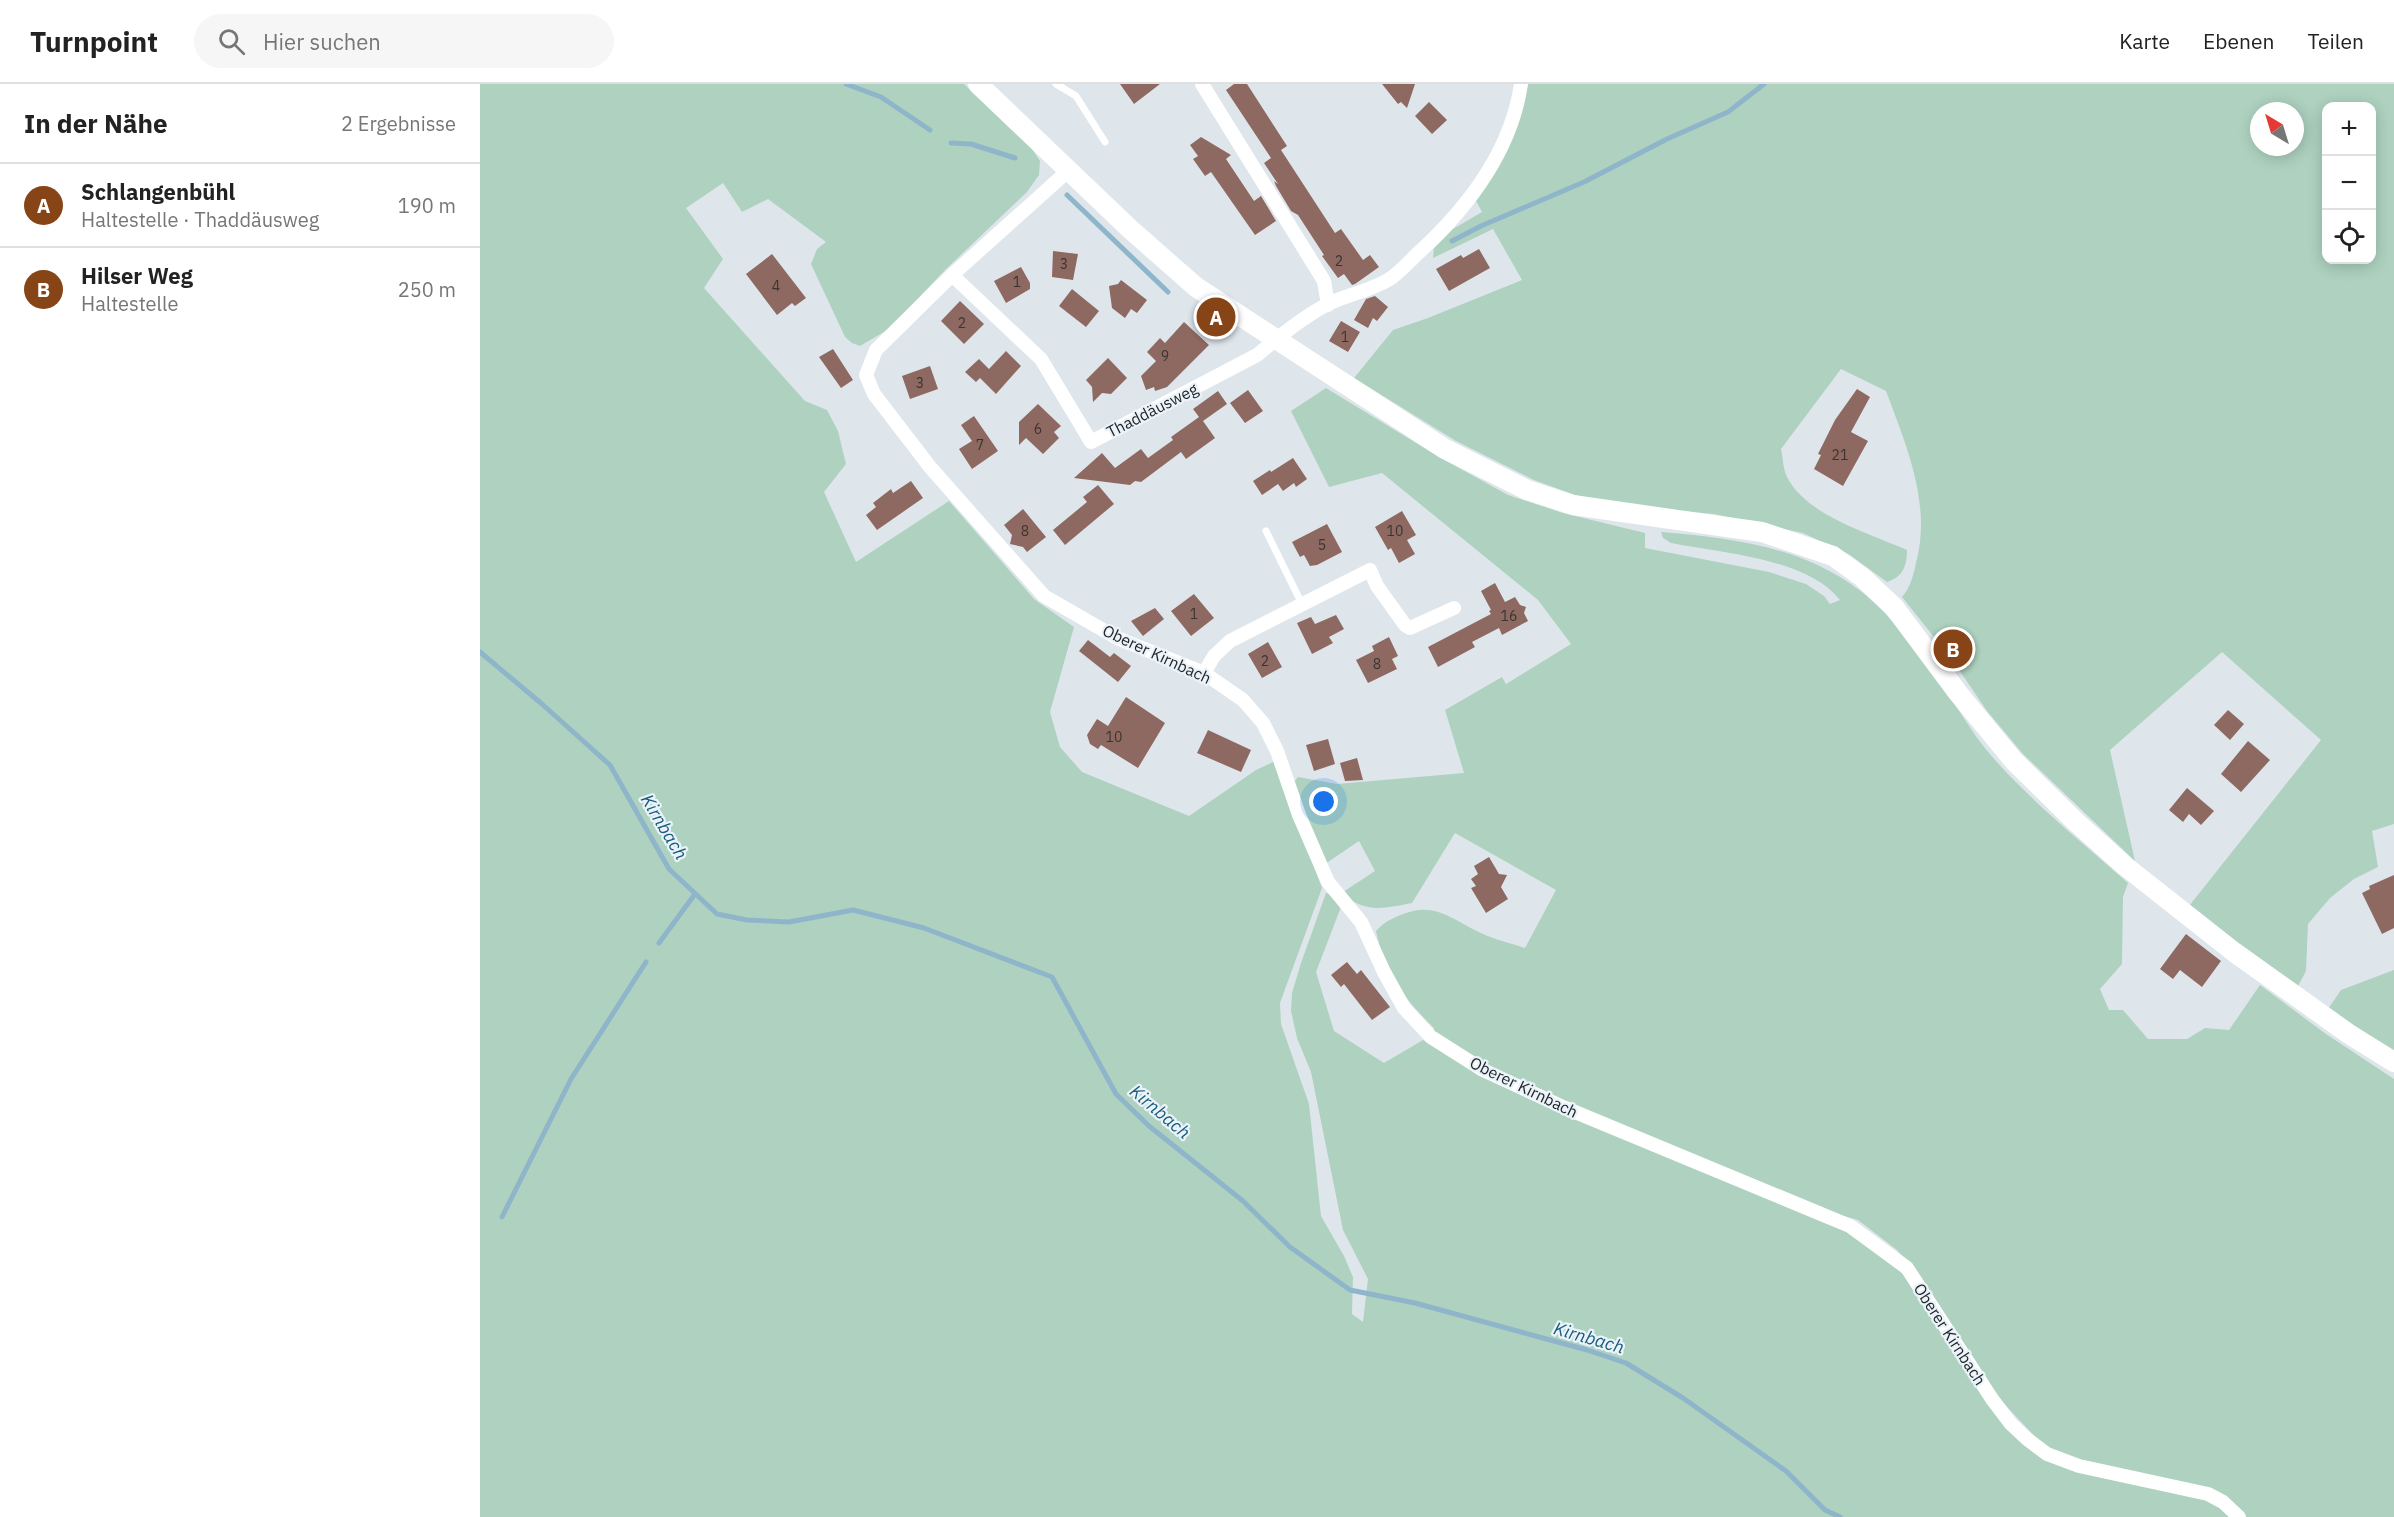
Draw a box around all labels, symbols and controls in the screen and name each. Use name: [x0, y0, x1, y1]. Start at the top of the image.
search box: [194, 14, 614, 68]
text: Turnpoint: [30, 23, 158, 60]
icon: search: [215, 25, 248, 58]
text: Hier suchen: [263, 27, 381, 56]
text: Karte: [2119, 27, 2170, 55]
text: Ebenen: [2203, 27, 2274, 55]
text: Teilen: [2307, 27, 2364, 55]
north arrow: [2250, 102, 2304, 156]
map controls: [2322, 102, 2376, 264]
button: +: [2322, 102, 2376, 156]
text: In der Nähe: [24, 106, 168, 140]
text: 2 Ergebnisse: [341, 110, 456, 137]
button: −: [2322, 156, 2376, 210]
text: Schlangenbühl: [81, 177, 235, 206]
text: A: [37, 192, 50, 219]
text: 190 m: [398, 192, 456, 219]
text: Haltestelle · Thaddäusweg: [81, 206, 319, 233]
button: locate: [2322, 210, 2376, 264]
house number: 2: [1335, 252, 1343, 270]
house number: 3: [1060, 255, 1068, 273]
text: Hilser Weg: [81, 261, 193, 290]
house number: 1: [1013, 273, 1021, 291]
text: B: [37, 276, 50, 303]
text: 250 m: [398, 276, 456, 303]
house number: 4: [772, 277, 780, 295]
text: Haltestelle: [81, 290, 178, 317]
pin: A: [1196, 294, 1236, 340]
house number: 2: [958, 314, 966, 332]
house number: 1: [1341, 328, 1349, 346]
house number: 9: [1161, 347, 1169, 365]
house number: 3: [916, 374, 924, 392]
street label: Thaddäusweg: [1103, 378, 1202, 442]
house number: 6: [1034, 420, 1042, 438]
house number: 7: [976, 436, 984, 454]
house number: 21: [1832, 446, 1848, 464]
house number: 8: [1021, 522, 1029, 540]
house number: 10: [1387, 522, 1403, 540]
house number: 5: [1318, 536, 1326, 554]
house number: 1: [1190, 605, 1198, 623]
house number: 16: [1501, 607, 1517, 625]
street label: Oberer Kirnbach: [1099, 620, 1215, 688]
pin: B: [1934, 626, 1972, 672]
house number: 2: [1261, 652, 1269, 670]
house number: 8: [1373, 655, 1381, 673]
house number: 10: [1106, 728, 1122, 746]
your location: [1309, 787, 1338, 816]
water label: Kirnbach: [636, 790, 693, 864]
street label: Oberer Kirnbach: [1467, 1052, 1581, 1122]
water label: Kirnbach: [1125, 1080, 1195, 1144]
street label: Oberer Kirnbach: [1910, 1279, 1990, 1389]
water label: Kirnbach: [1551, 1317, 1627, 1359]

